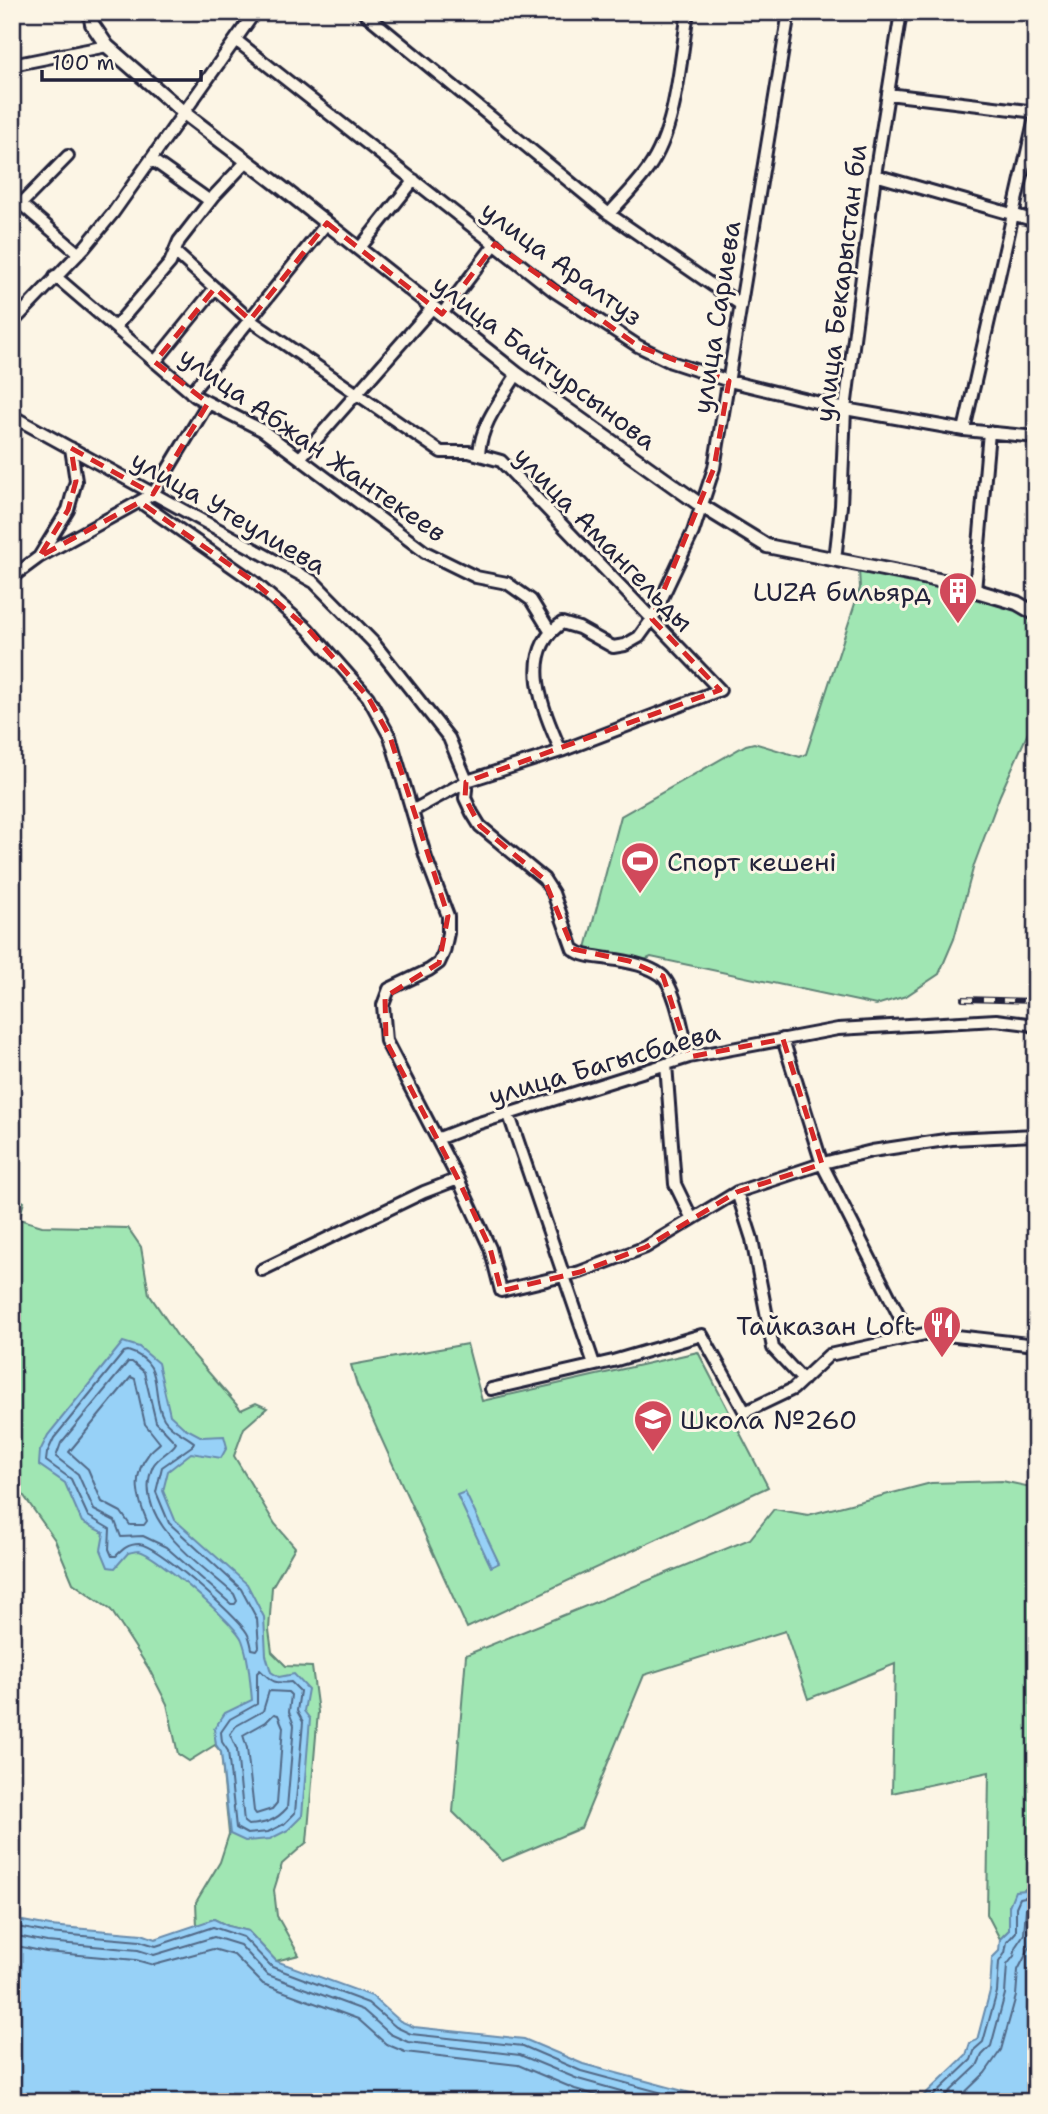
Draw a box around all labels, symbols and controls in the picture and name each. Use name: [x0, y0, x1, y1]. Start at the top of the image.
scale bar: [42, 38, 201, 82]
text: 100 m: [52, 49, 115, 77]
street label: улица Бекарыстан би: [806, 142, 874, 424]
street label: улица Аралтуз: [474, 193, 650, 333]
street label: улица Сариева: [683, 218, 749, 416]
street label: улица Байтурсынова: [426, 266, 664, 458]
street label: улица Абжан Жантекеев: [173, 338, 453, 550]
street label: улица Амангельды: [506, 439, 702, 639]
street label: улица Утеулиева: [125, 442, 333, 582]
building icon: LUZA бильярд: [937, 570, 979, 625]
place label: LUZA бильярд: [753, 574, 932, 609]
sports icon: Спорт кешені: [619, 840, 661, 895]
place label: Спорт кешені: [667, 844, 837, 879]
street label: улица Багысбаева: [484, 1013, 724, 1113]
restaurant icon: Тайказан Loft: [921, 1304, 963, 1359]
place label: Тайказан Loft: [736, 1308, 915, 1343]
school or university icon: Школа №260: [632, 1398, 674, 1453]
place label: Школа №260: [680, 1402, 857, 1437]

